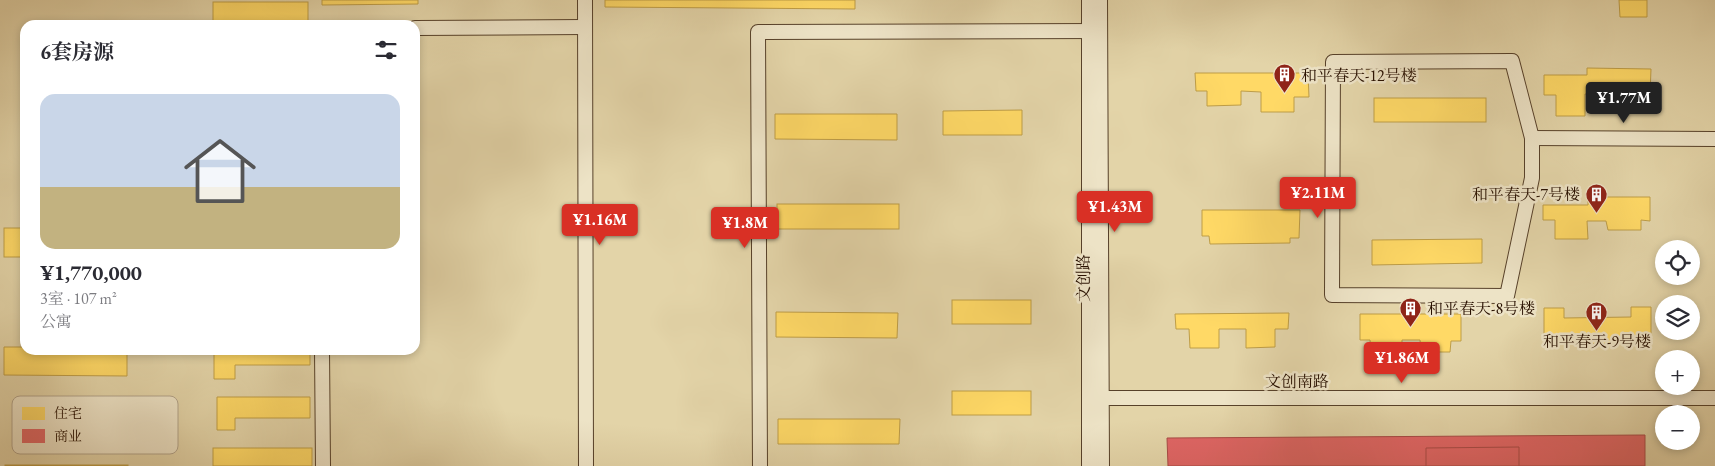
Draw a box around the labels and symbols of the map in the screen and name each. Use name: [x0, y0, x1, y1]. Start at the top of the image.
building icon: 和平春天-12号楼: [1273, 63, 1297, 94]
place label: 和平春天-12号楼: [1301, 65, 1417, 86]
pin: ¥1.77M: [1583, 82, 1665, 124]
pin: ¥2.11M: [1277, 176, 1359, 219]
building icon: 和平春天-7号楼: [1584, 182, 1608, 213]
place label: 和平春天-7号楼: [1472, 184, 1580, 205]
pin: ¥1.43M: [1074, 190, 1156, 233]
pin: ¥1.16M: [559, 204, 641, 246]
pin: ¥1.8M: [710, 206, 780, 249]
street label: 文创路: [1073, 254, 1094, 302]
building icon: 和平春天-8号楼: [1399, 296, 1423, 327]
place label: 和平春天-8号楼: [1427, 298, 1535, 319]
building icon: 和平春天-9号楼: [1585, 300, 1609, 331]
place label: 和平春天-9号楼: [1543, 331, 1651, 352]
pin: ¥1.86M: [1361, 342, 1443, 384]
street label: 文创南路: [1265, 371, 1329, 392]
legend: [12, 396, 178, 454]
text: 住宅: [54, 404, 82, 422]
text: 商业: [54, 427, 82, 445]

